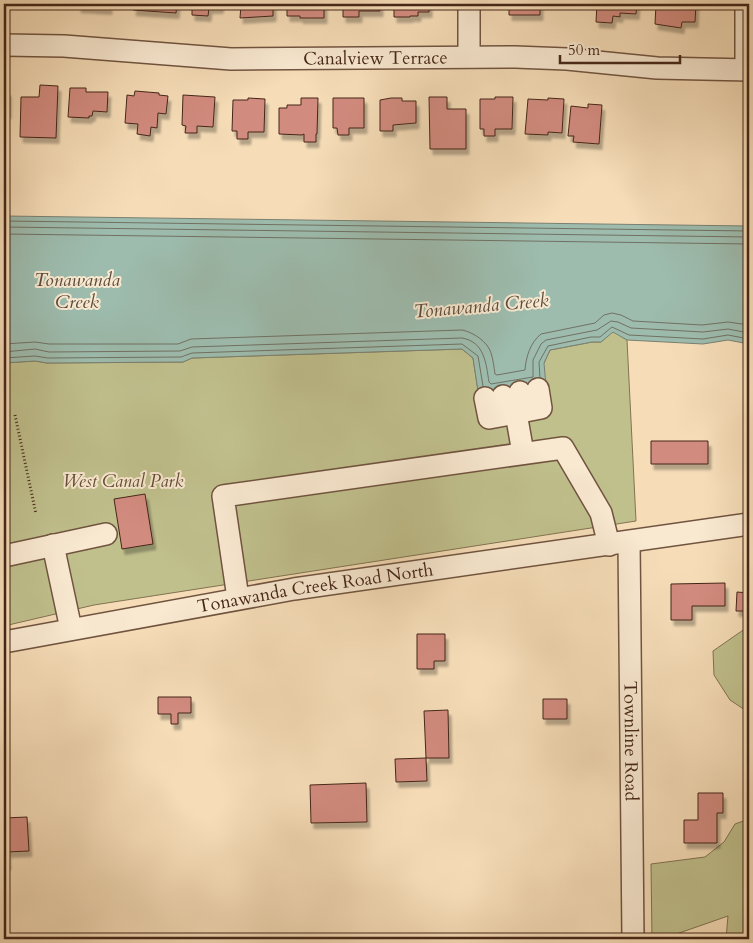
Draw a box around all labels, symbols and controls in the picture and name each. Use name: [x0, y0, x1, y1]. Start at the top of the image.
scale bar: [560, 32, 680, 64]
text: 50 m: [568, 40, 600, 60]
street label: Canalview Terrace: [303, 45, 448, 71]
water label: Tonawanda Creek: [34, 267, 120, 315]
water label: Tonawanda Creek: [413, 287, 550, 325]
park label: West Canal Park: [63, 469, 183, 494]
street label: Tonawanda Creek Road North: [195, 557, 435, 619]
street label: Townline Road: [617, 681, 644, 802]

